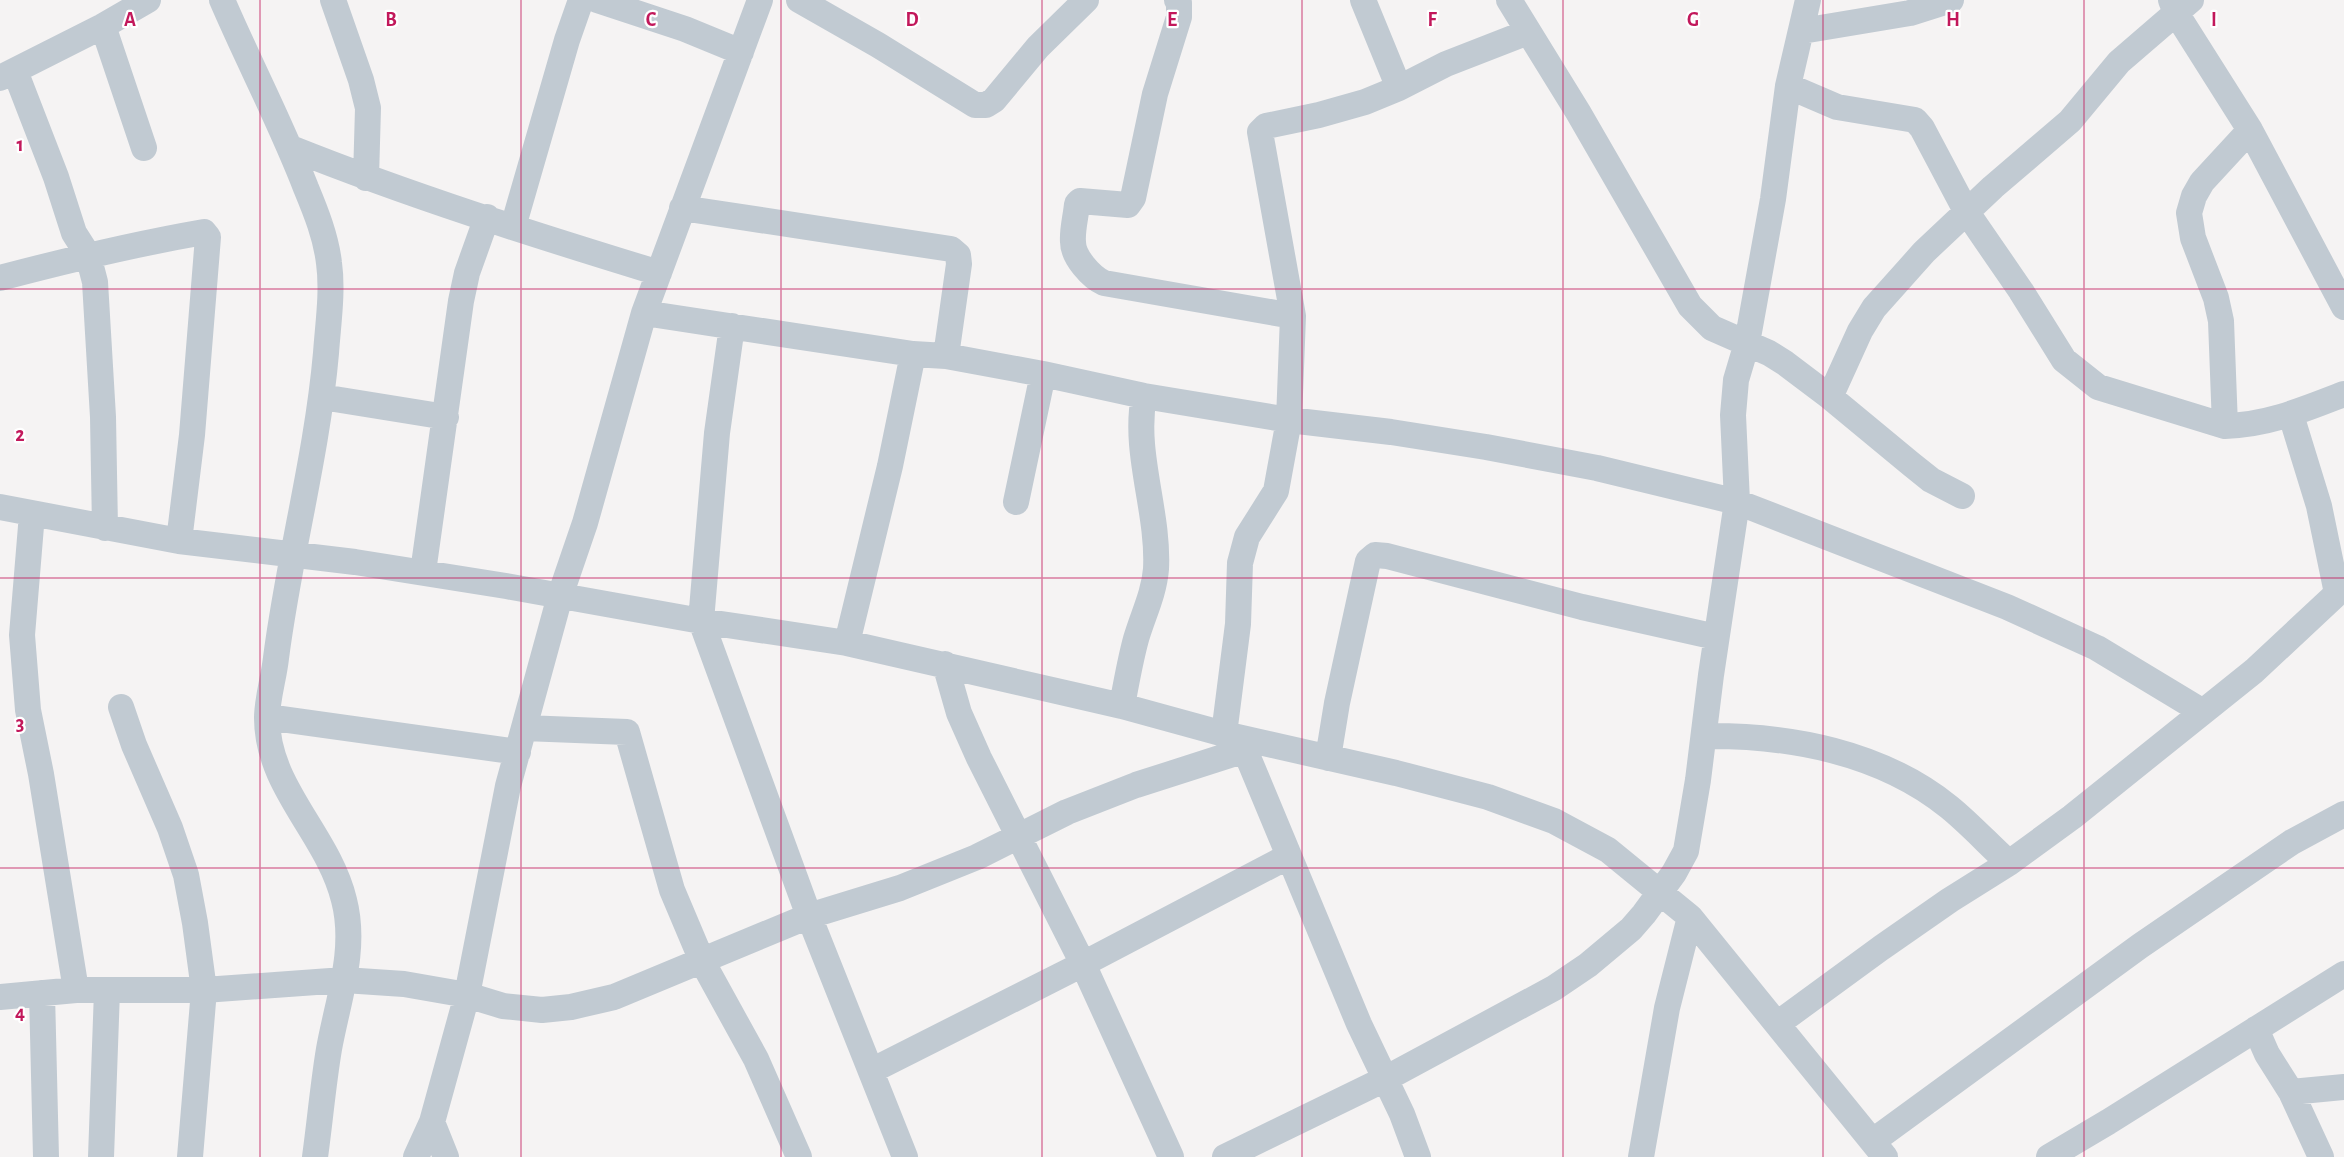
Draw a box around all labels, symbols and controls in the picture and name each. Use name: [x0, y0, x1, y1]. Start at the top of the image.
text: A: [124, 10, 136, 30]
text: B: [385, 10, 397, 30]
text: C: [646, 10, 657, 30]
text: D: [905, 10, 919, 30]
text: E: [1167, 10, 1177, 30]
text: F: [1427, 10, 1437, 30]
text: G: [1687, 10, 1699, 30]
text: H: [1946, 10, 1960, 30]
text: I: [2211, 10, 2217, 30]
text: 1: [16, 135, 24, 155]
text: 2: [15, 425, 25, 445]
text: 3: [16, 714, 24, 734]
text: 4: [15, 1003, 25, 1023]

